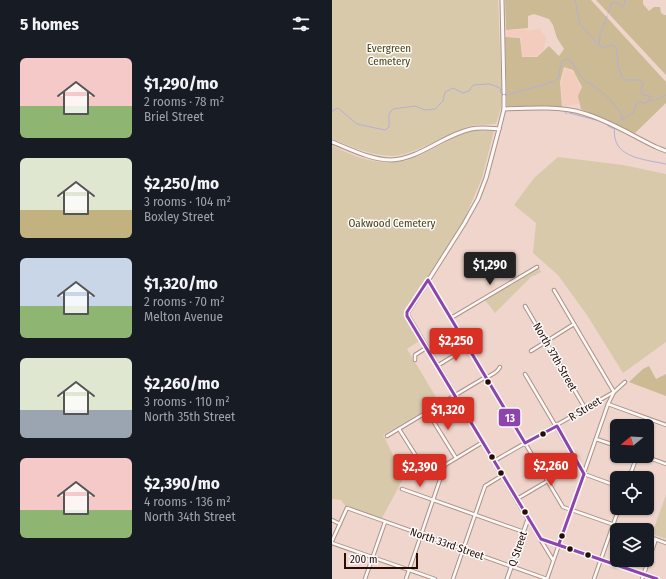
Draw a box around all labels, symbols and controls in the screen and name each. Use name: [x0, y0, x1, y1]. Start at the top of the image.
icon: filters: [290, 13, 312, 35]
text: 5 homes: [20, 14, 79, 35]
park label: Evergreen Cemetery: [367, 42, 411, 68]
text: $1,290/mo: [144, 73, 218, 94]
icon: home: [52, 74, 100, 122]
text: 2 rooms · 78 m²: [144, 94, 224, 109]
text: Briel Street: [144, 109, 204, 124]
text: $2,250/mo: [144, 173, 219, 194]
icon: home: [52, 174, 100, 222]
text: 3 rooms · 104 m²: [144, 194, 231, 209]
text: Boxley Street: [144, 209, 214, 224]
park label: Oakwood Cemetery: [349, 217, 436, 230]
pin: $1,290: [457, 252, 523, 286]
text: $1,290: [473, 257, 507, 272]
text: $1,320/mo: [144, 273, 218, 294]
icon: home: [52, 274, 100, 322]
text: 2 rooms · 70 m²: [144, 294, 225, 309]
text: Melton Avenue: [144, 309, 223, 324]
street label: North 37th Street: [530, 321, 580, 394]
pin: $2,250: [423, 328, 489, 362]
text: $2,250: [439, 333, 473, 348]
text: $2,260/mo: [144, 373, 220, 394]
icon: home: [52, 374, 100, 422]
unlabelled marker: [483, 377, 493, 387]
text: 3 rooms · 110 m²: [144, 394, 230, 409]
street label: R Street: [566, 394, 604, 424]
pin: $1,320: [415, 397, 481, 431]
text: $1,320: [431, 402, 465, 417]
line badge: 13: [498, 408, 521, 427]
text: North 35th Street: [144, 409, 235, 424]
text: 13: [505, 412, 515, 425]
north arrow: [610, 419, 654, 463]
map controls: [610, 419, 654, 567]
unlabelled marker: [538, 429, 548, 439]
unlabelled marker: [487, 452, 497, 462]
pin: $2,260: [518, 453, 584, 487]
pin: $2,390: [387, 454, 453, 488]
text: $2,260: [533, 458, 569, 473]
text: $2,390: [402, 459, 438, 474]
unlabelled marker: [496, 468, 506, 478]
button: locate: [610, 471, 654, 515]
text: $2,390/mo: [144, 473, 220, 494]
icon: home: [52, 474, 100, 522]
text: 4 rooms · 136 m²: [144, 494, 231, 509]
unlabelled marker: [520, 507, 530, 517]
text: North 34th Street: [144, 509, 236, 524]
button: layers: [610, 523, 654, 567]
street label: North 33rd Street: [408, 525, 486, 563]
street label: Q Street: [506, 529, 530, 568]
unlabelled marker: [557, 531, 567, 541]
unlabelled marker: [565, 544, 575, 554]
unlabelled marker: [583, 550, 593, 560]
scale bar: [344, 551, 418, 570]
text: 200 m: [350, 553, 377, 566]

